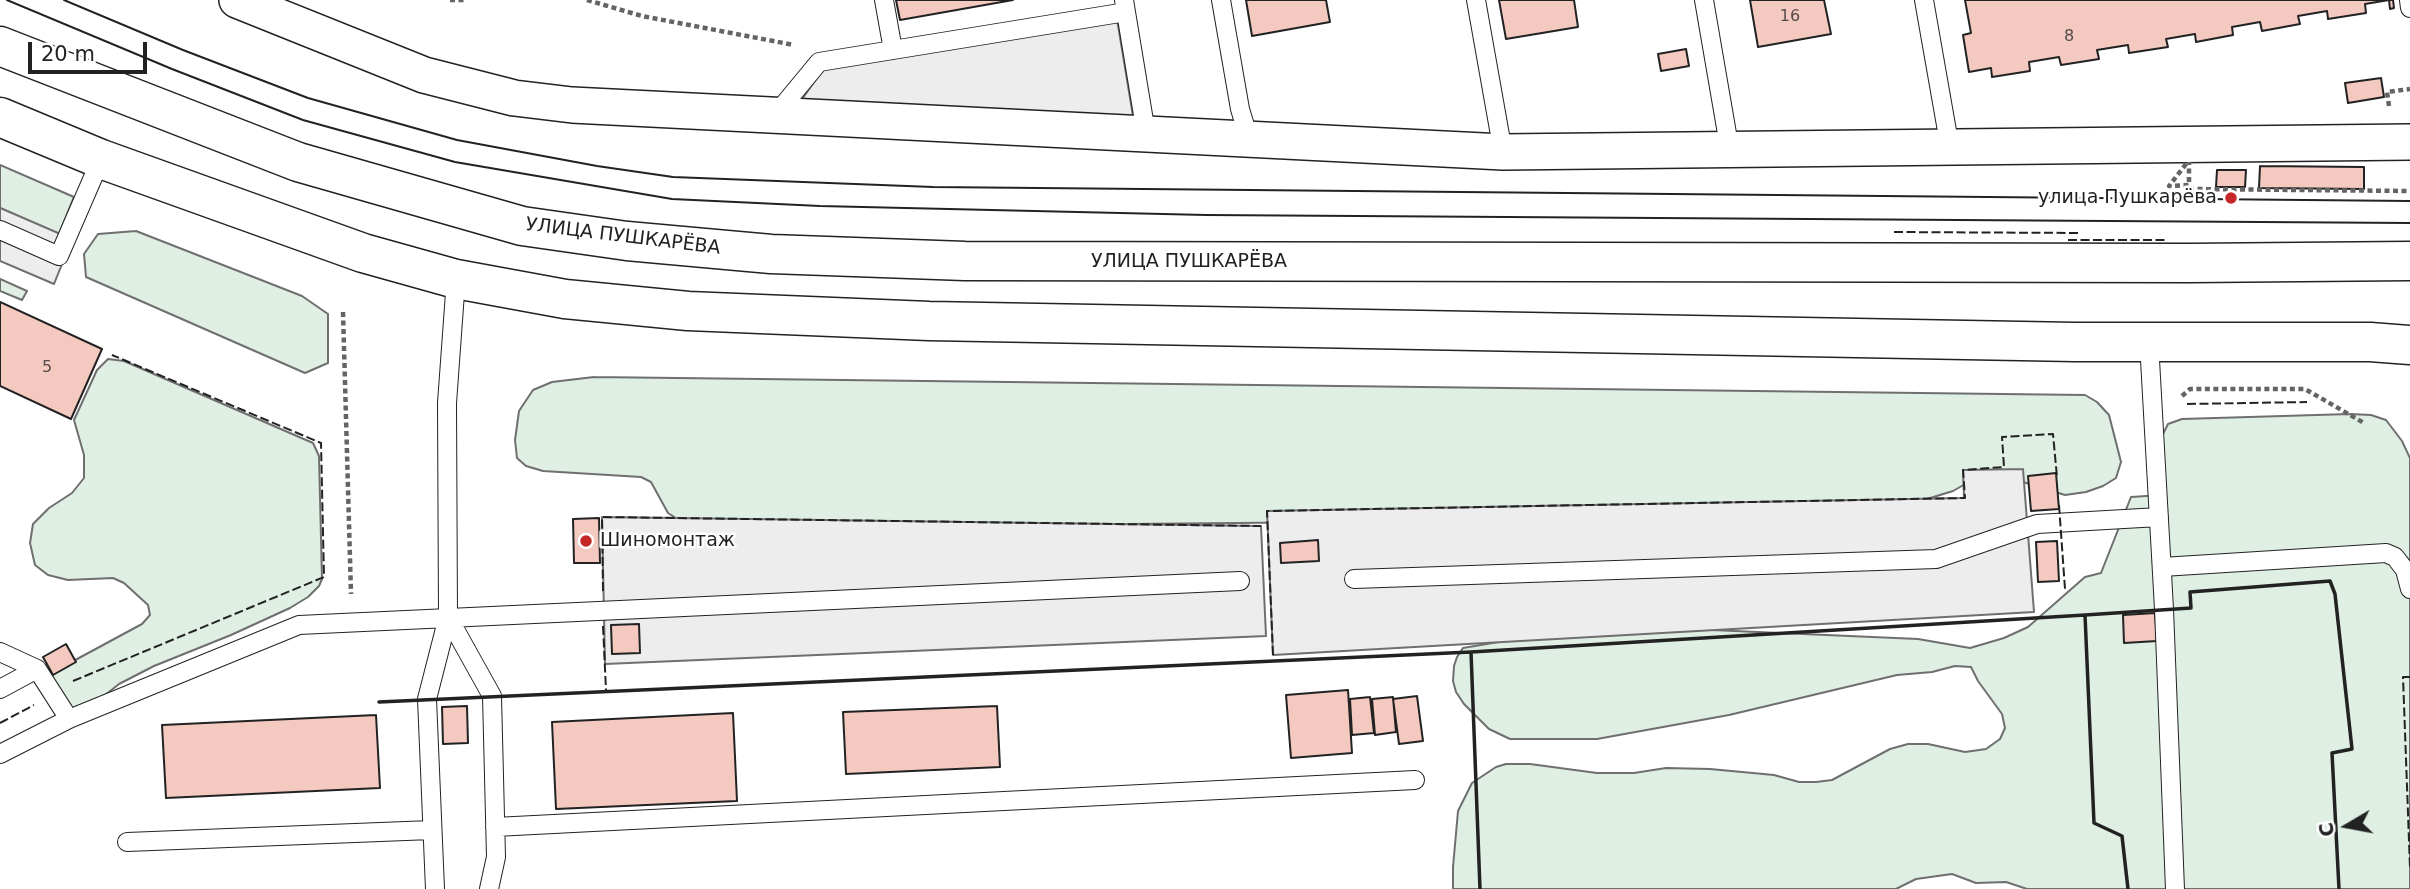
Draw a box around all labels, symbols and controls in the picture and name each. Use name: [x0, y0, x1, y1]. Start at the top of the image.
house number: 16: [1780, 7, 1800, 27]
house number: 8: [2064, 27, 2074, 47]
scale bar: [32, 28, 150, 72]
text: 20 m: [41, 42, 95, 66]
place label: улица Пушкарёва: [2038, 187, 2217, 209]
marker: улица Пушкарёва: [2223, 190, 2239, 206]
street label: УЛИЦА ПУШКАРЁВА: [524, 214, 722, 260]
street label: УЛИЦА ПУШКАРЁВА: [1091, 251, 1287, 273]
house number: 5: [42, 358, 52, 378]
place label: Шиномонтаж: [600, 530, 735, 552]
marker: Шиномонтаж: [578, 533, 594, 549]
north arrow: [2312, 791, 2382, 861]
text: С: [2314, 821, 2338, 838]

